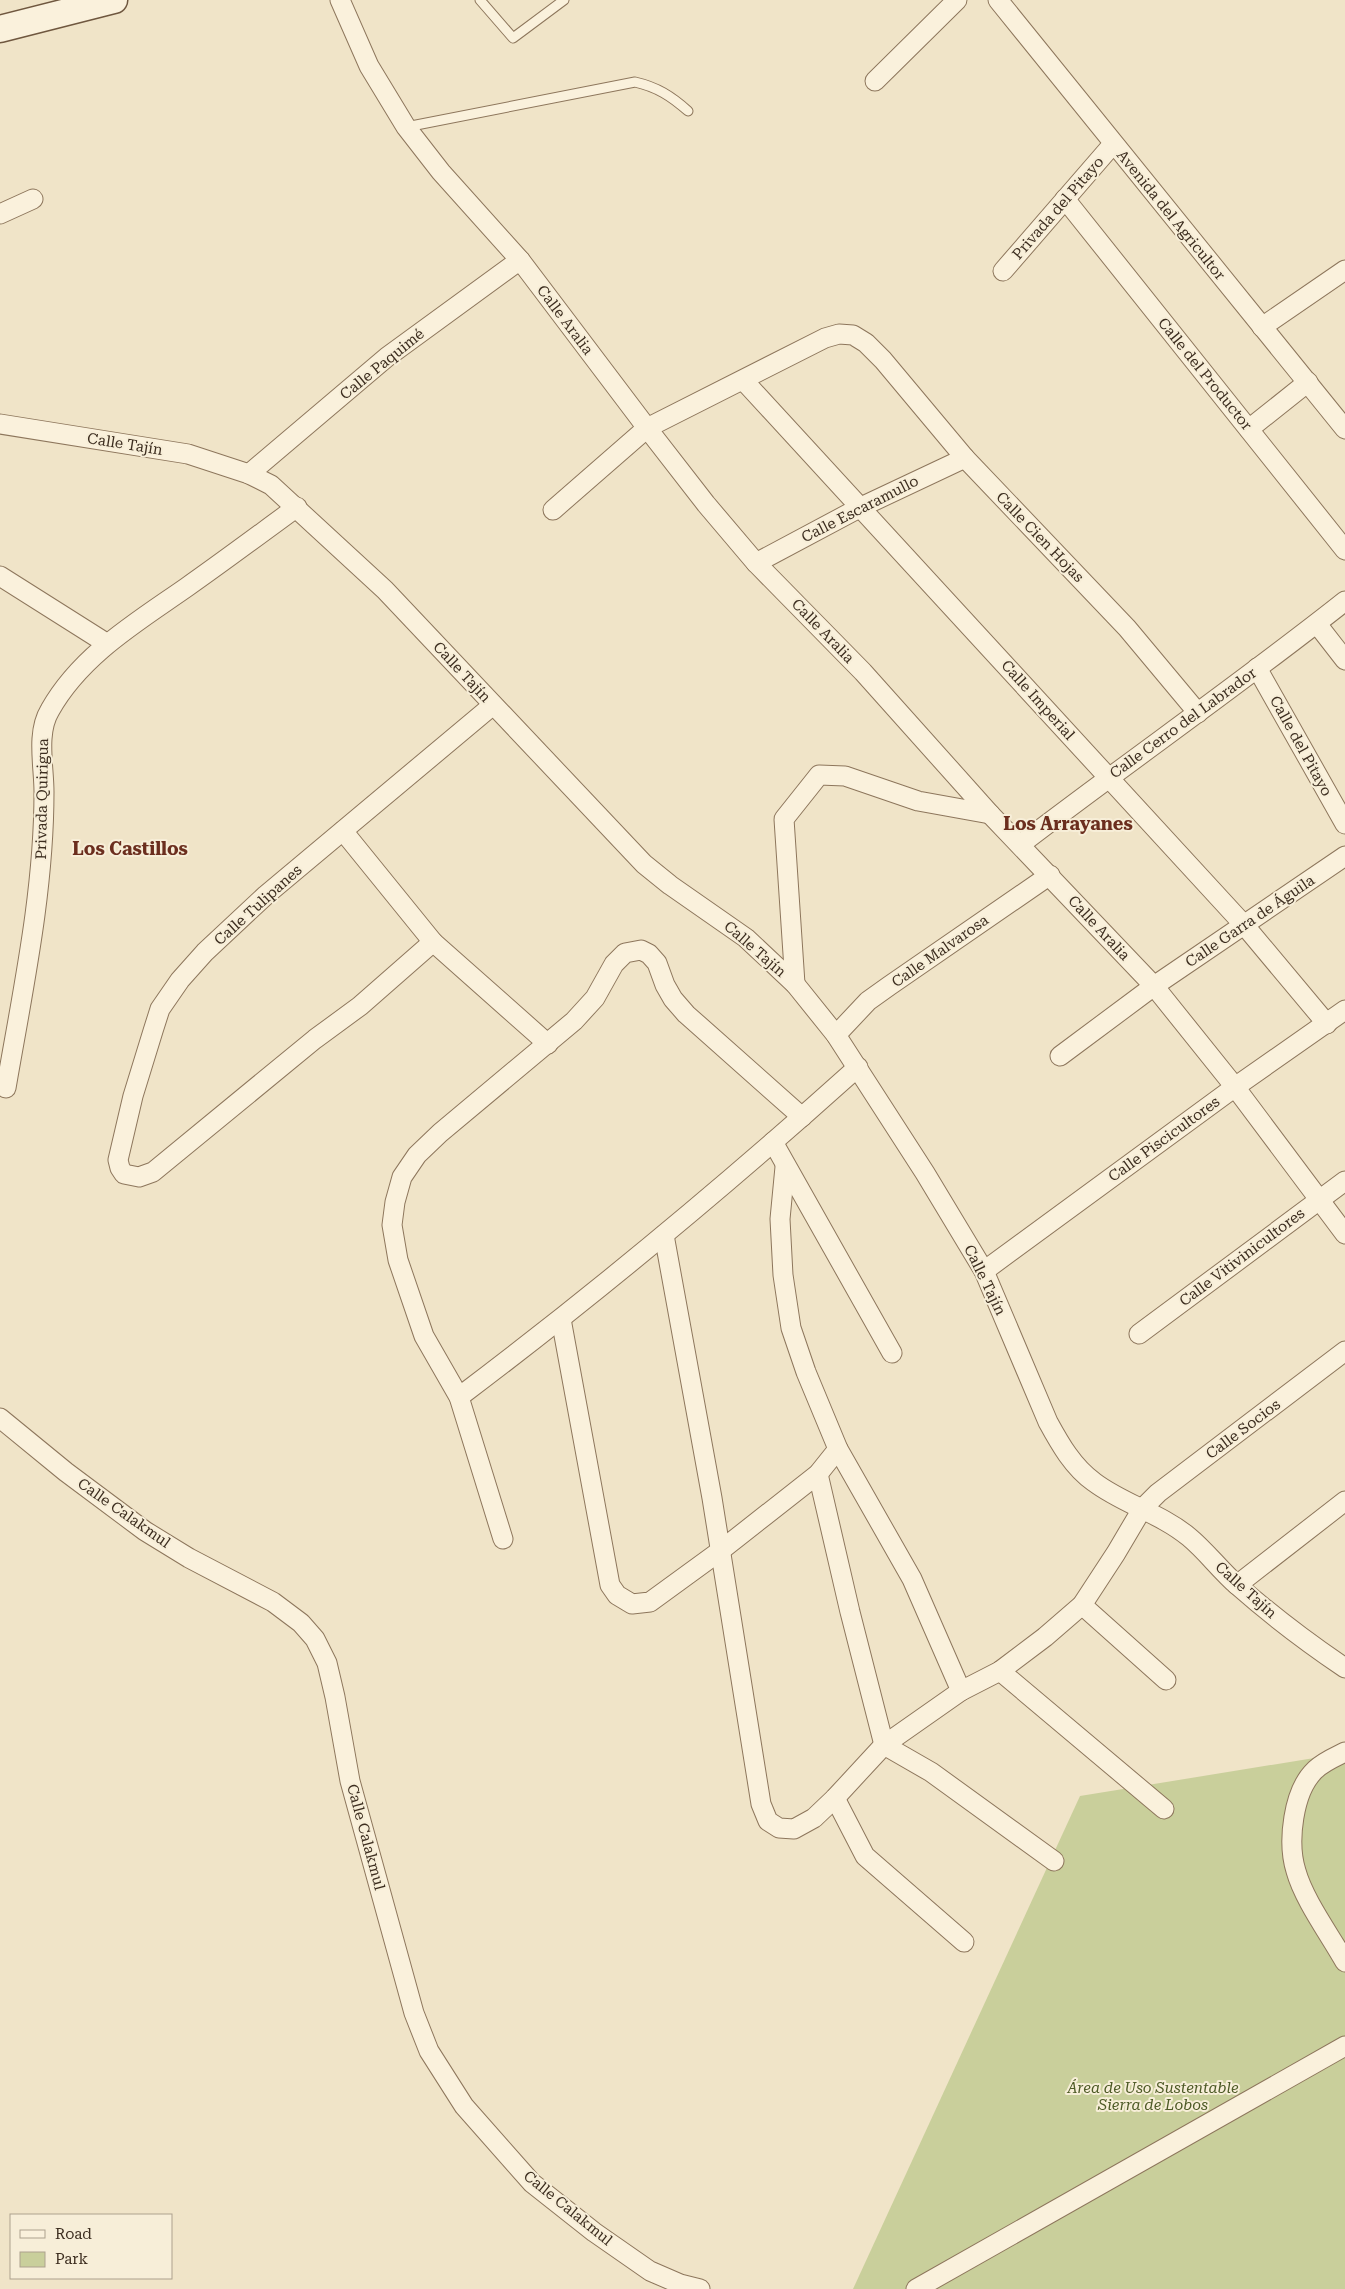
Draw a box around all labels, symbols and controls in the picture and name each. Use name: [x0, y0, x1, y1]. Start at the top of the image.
street label: Avenida del Agricultor: [1113, 146, 1229, 284]
street label: Privada del Pitayo: [1008, 153, 1108, 263]
street label: Calle Aralia: [533, 282, 597, 358]
street label: Calle del Productor: [1154, 314, 1256, 434]
street label: Calle Paquimé: [336, 325, 428, 403]
street label: Calle Tajín: [86, 429, 164, 459]
street label: Calle Escaramullo: [798, 472, 922, 546]
street label: Calle Cien Hojas: [992, 488, 1088, 586]
street label: Calle Aralia: [788, 595, 858, 667]
street label: Calle Tajín: [429, 638, 495, 706]
street label: Calle Imperial: [997, 656, 1079, 744]
street label: Calle Cerro del Labrador: [1106, 664, 1260, 782]
street label: Calle del Pitayo: [1266, 693, 1336, 799]
street label: Privada Quirigua: [32, 738, 52, 860]
district label: Los Arrayanes: [1003, 813, 1133, 834]
district label: Los Castillos: [72, 838, 188, 859]
street label: Calle Tulipanes: [210, 861, 306, 949]
street label: Calle Garra de Águila: [1182, 871, 1318, 971]
street label: Calle Aralia: [1064, 892, 1134, 964]
street label: Calle Malvarosa: [888, 911, 992, 991]
street label: Calle Tajín: [720, 917, 790, 981]
street label: Calle Piscicultores: [1105, 1093, 1223, 1185]
street label: Calle Vitivinicultores: [1176, 1204, 1308, 1310]
street label: Calle Tajín: [960, 1242, 1010, 1319]
street label: Calle Socios: [1202, 1395, 1284, 1463]
street label: Calle Calakmul: [74, 1474, 174, 1552]
street label: Calle Tajín: [1212, 1558, 1281, 1622]
street label: Calle Calakmul: [343, 1782, 389, 1892]
park label: Área de Uso Sustentable Sierra de Lobos: [1066, 2079, 1239, 2114]
street label: Calle Calakmul: [520, 2167, 616, 2249]
legend: [10, 2214, 172, 2279]
text: Road: [55, 2225, 92, 2243]
text: Park: [55, 2250, 89, 2268]

